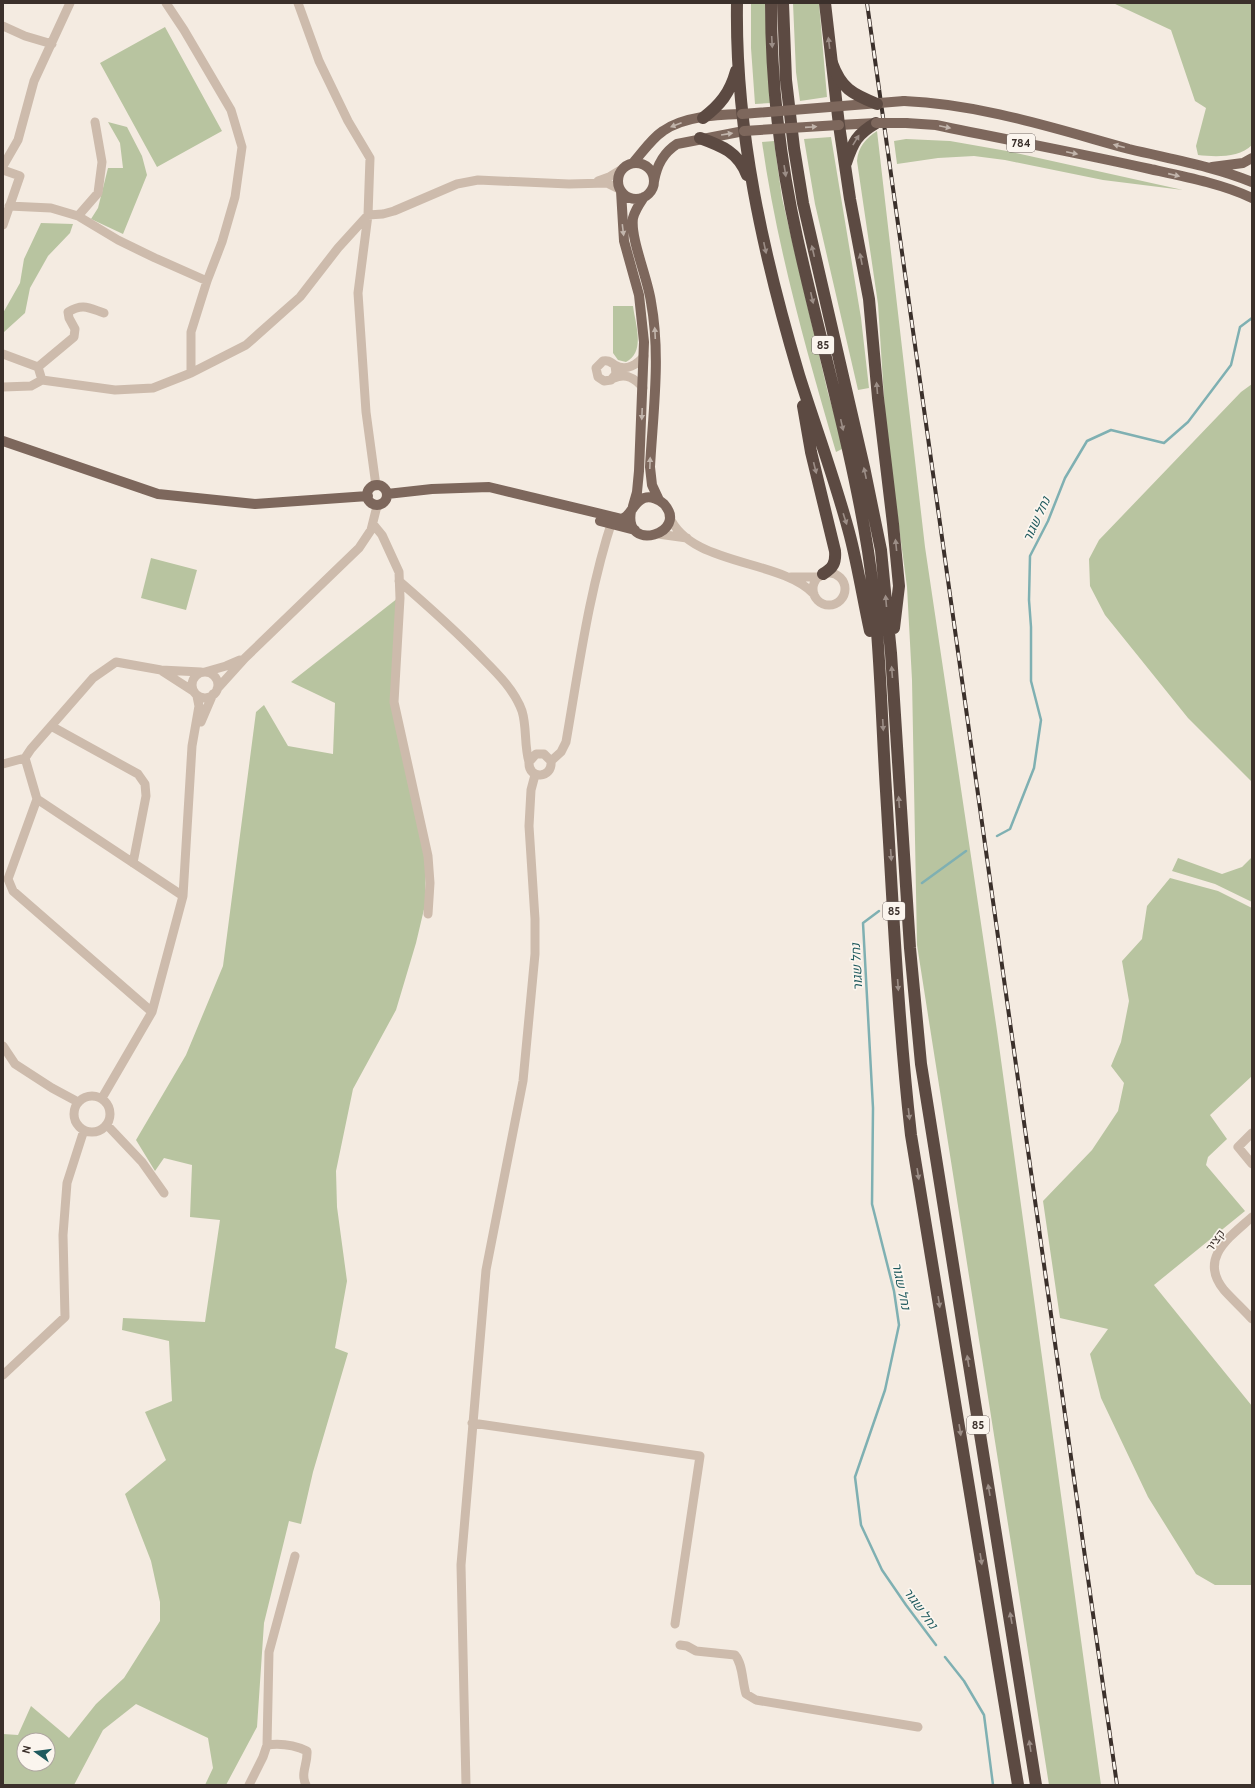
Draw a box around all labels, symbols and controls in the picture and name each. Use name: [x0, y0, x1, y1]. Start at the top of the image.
one-way arrow: [768, 36, 775, 48]
one-way arrow: [826, 37, 832, 49]
one-way arrow: [669, 122, 681, 128]
one-way arrow: [805, 123, 817, 130]
one-way arrow: [939, 124, 951, 130]
one-way arrow: [721, 131, 733, 137]
one-way arrow: [852, 134, 859, 146]
road number: 784: [1007, 134, 1035, 152]
one-way arrow: [1113, 143, 1125, 149]
one-way arrow: [1066, 150, 1078, 156]
one-way arrow: [782, 165, 788, 177]
one-way arrow: [1168, 172, 1180, 178]
one-way arrow: [620, 224, 626, 236]
one-way arrow: [763, 242, 769, 254]
one-way arrow: [810, 244, 816, 256]
one-way arrow: [858, 253, 864, 265]
one-way arrow: [809, 292, 815, 305]
one-way arrow: [652, 326, 658, 339]
road number: 85: [812, 336, 834, 354]
one-way arrow: [873, 382, 880, 394]
one-way arrow: [638, 408, 645, 420]
one-way arrow: [839, 419, 845, 431]
one-way arrow: [647, 457, 654, 469]
one-way arrow: [812, 463, 818, 475]
one-way arrow: [862, 466, 868, 479]
water label: נחל שגור: [1019, 493, 1054, 544]
one-way arrow: [842, 513, 848, 525]
one-way arrow: [892, 539, 899, 551]
one-way arrow: [882, 595, 889, 607]
one-way arrow: [888, 666, 895, 678]
one-way arrow: [879, 719, 886, 731]
one-way arrow: [896, 796, 903, 808]
one-way arrow: [887, 849, 894, 861]
road number: 85: [883, 902, 905, 920]
water label: נחל שגור: [847, 942, 865, 991]
one-way arrow: [895, 979, 902, 991]
one-way arrow: [906, 1108, 912, 1121]
one-way arrow: [915, 1168, 921, 1180]
street label: קציר: [1202, 1226, 1228, 1254]
water label: נחל שגור: [889, 1261, 915, 1312]
one-way arrow: [936, 1296, 942, 1308]
one-way arrow: [965, 1355, 971, 1368]
road number: 85: [967, 1416, 989, 1434]
one-way arrow: [957, 1424, 963, 1436]
one-way arrow: [986, 1484, 992, 1496]
one-way arrow: [978, 1552, 984, 1565]
water label: נחל שגור: [901, 1584, 942, 1633]
one-way arrow: [1007, 1612, 1013, 1624]
north arrow: [16, 1732, 56, 1772]
one-way arrow: [1027, 1740, 1033, 1753]
text: N: [19, 1744, 34, 1755]

